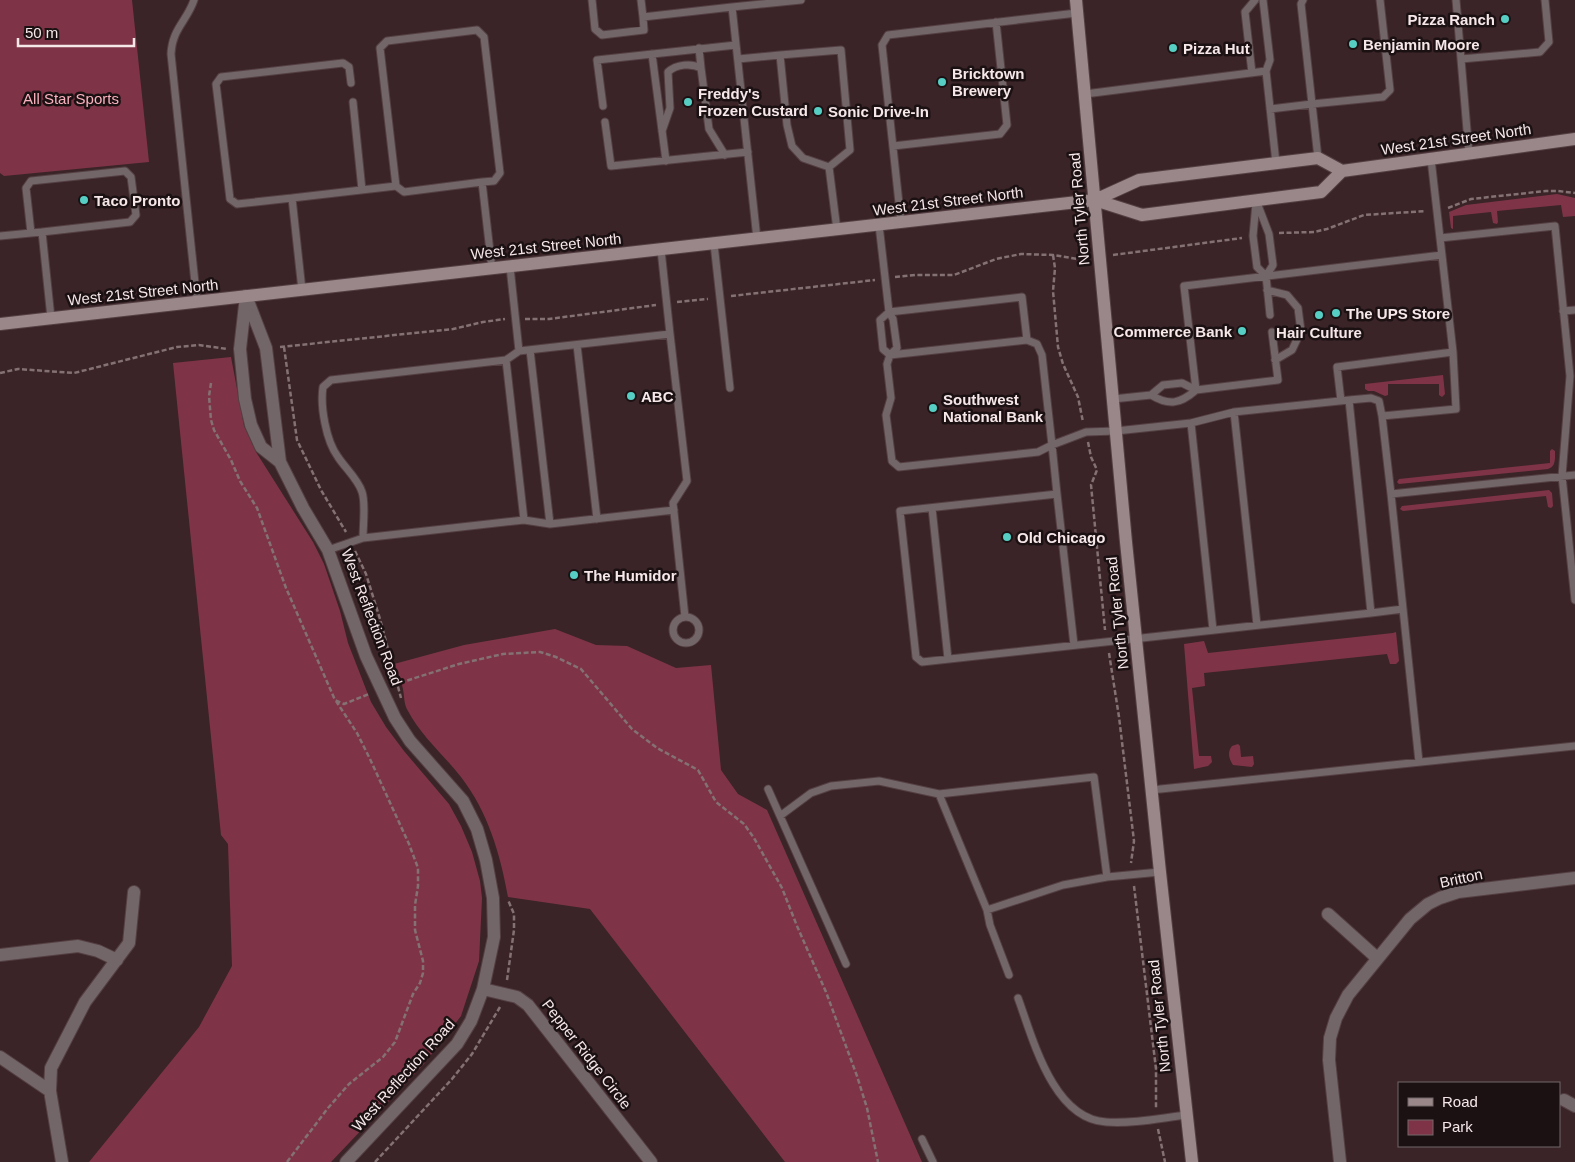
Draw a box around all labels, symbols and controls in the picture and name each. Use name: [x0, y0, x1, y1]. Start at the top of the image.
place label: Pizza Ranch: [1407, 11, 1495, 28]
marker: Pizza Ranch: [1499, 13, 1511, 25]
scale bar: [18, 15, 134, 47]
text: 50 m: [25, 24, 58, 41]
place label: Benjamin Moore: [1363, 36, 1480, 53]
marker: Benjamin Moore: [1347, 38, 1359, 50]
place label: Pizza Hut: [1183, 40, 1250, 57]
marker: Pizza Hut: [1167, 42, 1179, 54]
place label: Bricktown Brewery: [952, 65, 1025, 99]
marker: Bricktown Brewery: [936, 76, 948, 88]
place label: Freddy's Frozen Custard: [698, 85, 808, 119]
park label: All Star Sports: [23, 90, 119, 107]
marker: Freddy's Frozen Custard: [682, 96, 694, 108]
place label: Sonic Drive-In: [828, 103, 929, 120]
marker: Sonic Drive-In: [812, 105, 824, 117]
street label: West 21st Street North: [1380, 120, 1532, 158]
street label: North Tyler Road: [1066, 152, 1092, 266]
street label: West 21st Street North: [872, 183, 1024, 219]
place label: Taco Pronto: [94, 192, 180, 209]
marker: Taco Pronto: [78, 194, 90, 206]
street label: West 21st Street North: [470, 230, 622, 262]
street label: West 21st Street North: [67, 276, 219, 308]
place label: The UPS Store: [1346, 305, 1450, 322]
marker: The UPS Store: [1330, 307, 1342, 319]
marker: Hair Culture: [1313, 309, 1325, 321]
place label: Commerce Bank: [1114, 323, 1233, 340]
place label: Hair Culture: [1276, 324, 1362, 341]
marker: Commerce Bank: [1236, 325, 1248, 337]
place label: ABC: [641, 388, 674, 405]
marker: ABC: [625, 390, 637, 402]
place label: Southwest National Bank: [943, 391, 1044, 425]
marker: Southwest National Bank: [927, 402, 939, 414]
place label: Old Chicago: [1017, 529, 1105, 546]
marker: Old Chicago: [1001, 531, 1013, 543]
street label: West Reflection Road: [338, 546, 406, 688]
street label: North Tyler Road: [1103, 556, 1131, 670]
place label: The Humidor: [584, 567, 677, 584]
marker: The Humidor: [568, 569, 580, 581]
street label: Britton: [1438, 865, 1484, 891]
street label: North Tyler Road: [1145, 959, 1173, 1073]
street label: Pepper Ridge Circle: [539, 996, 635, 1112]
street label: West Reflection Road: [348, 1016, 458, 1134]
legend: [1398, 1082, 1560, 1147]
text: Road: [1442, 1093, 1478, 1110]
text: Park: [1442, 1118, 1473, 1135]

